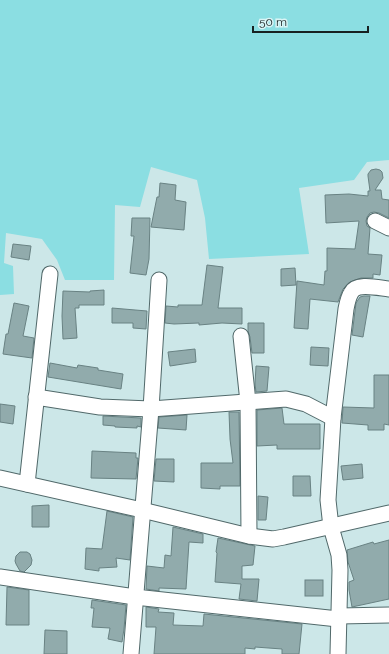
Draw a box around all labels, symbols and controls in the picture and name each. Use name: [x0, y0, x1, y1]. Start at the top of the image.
scale bar: [253, 8, 368, 34]
text: 50 m: [259, 15, 287, 29]

